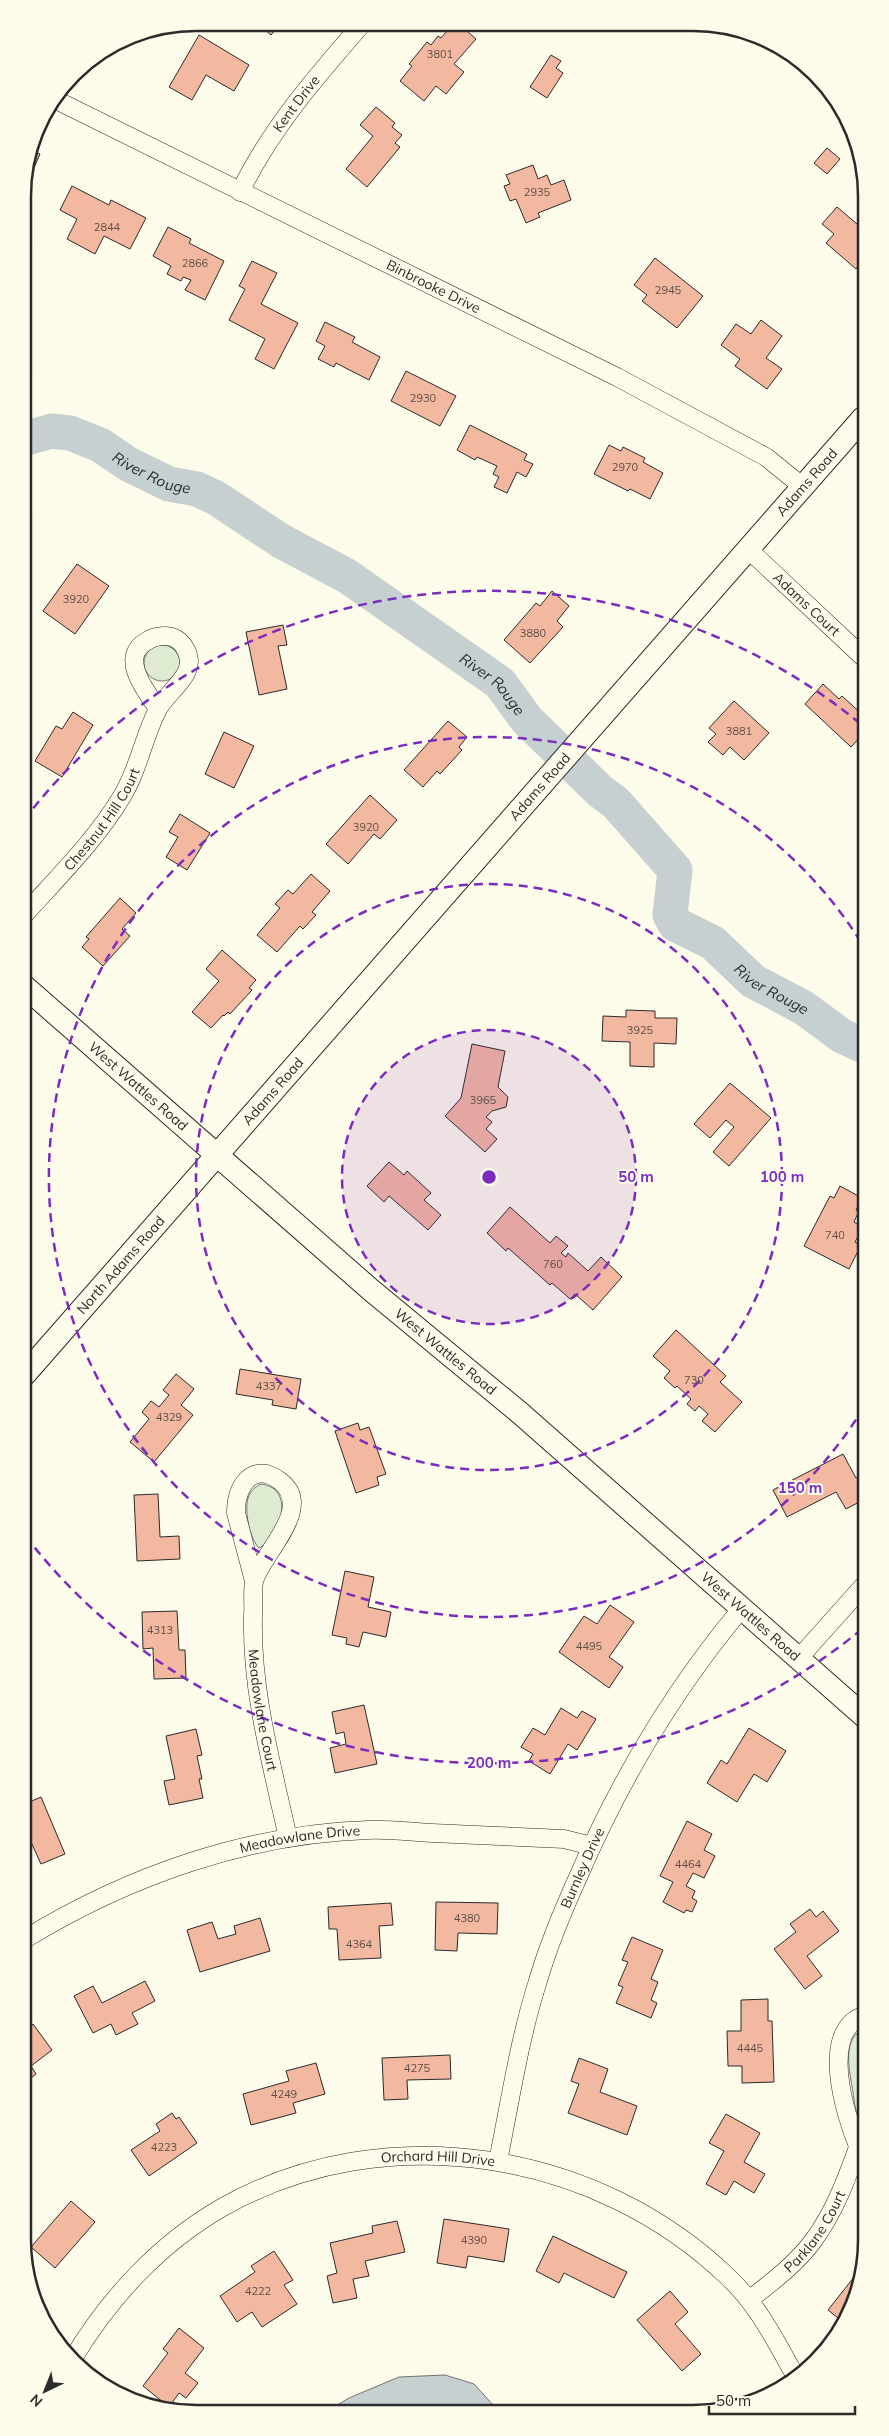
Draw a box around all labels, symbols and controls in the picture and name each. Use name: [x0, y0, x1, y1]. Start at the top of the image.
house number: 3801: [427, 47, 453, 61]
street label: Kent Drive: [269, 71, 324, 136]
house number: 2935: [524, 185, 551, 199]
house number: 2844: [94, 220, 121, 234]
house number: 2866: [182, 256, 209, 270]
street label: Binbrooke Drive: [383, 256, 484, 317]
house number: 2945: [655, 283, 682, 297]
house number: 2930: [410, 391, 437, 405]
street label: Adams Road: [772, 445, 841, 520]
water label: River Rouge: [109, 447, 192, 497]
house number: 2970: [612, 460, 639, 474]
street label: Adams Court: [769, 568, 844, 640]
house number: 3920: [63, 592, 90, 606]
house number: 3880: [520, 626, 547, 640]
water label: River Rouge: [456, 648, 530, 719]
house number: 3881: [726, 724, 752, 738]
street label: Adams Road: [505, 749, 574, 824]
street label: Chestnut Hill Court: [60, 765, 144, 874]
house number: 3920: [353, 820, 380, 834]
water label: River Rouge: [731, 959, 813, 1018]
house number: 3925: [627, 1023, 654, 1037]
street label: West Wattles Road: [85, 1038, 192, 1135]
street label: Adams Road: [238, 1054, 307, 1129]
house number: 3965: [470, 1093, 497, 1107]
text: 50 m: [618, 1167, 654, 1186]
text: 100 m: [760, 1167, 804, 1186]
centre of rings: [480, 1168, 498, 1186]
street label: North Adams Road: [73, 1212, 169, 1318]
house number: 740: [825, 1228, 845, 1242]
house number: 760: [543, 1257, 563, 1271]
street label: West Wattles Road: [391, 1304, 500, 1399]
house number: 730: [684, 1373, 704, 1387]
house number: 4337: [256, 1379, 282, 1393]
house number: 4329: [156, 1410, 182, 1424]
text: 150 m: [778, 1478, 822, 1497]
street label: West Wattles Road: [697, 1568, 804, 1665]
house number: 4313: [147, 1623, 173, 1637]
house number: 4495: [576, 1639, 603, 1653]
street label: Meadowlane Court: [245, 1649, 282, 1773]
text: 200 m: [467, 1753, 511, 1772]
street label: Meadowlane Drive: [238, 1821, 360, 1857]
street label: Burnley Drive: [556, 1825, 608, 1911]
house number: 4464: [675, 1857, 702, 1871]
house number: 4380: [454, 1911, 481, 1925]
house number: 4364: [346, 1937, 373, 1951]
house number: 4445: [737, 2041, 764, 2055]
house number: 4275: [404, 2061, 431, 2075]
house number: 4249: [271, 2087, 297, 2101]
house number: 4223: [151, 2140, 177, 2154]
street label: Orchard Hill Drive: [380, 2147, 496, 2170]
street label: Parklane Court: [780, 2188, 849, 2276]
house number: 4390: [461, 2233, 488, 2247]
house number: 4222: [245, 2284, 272, 2298]
north arrow: [20, 2366, 70, 2416]
scale bar: [709, 2384, 855, 2416]
text: N: [26, 2390, 46, 2411]
text: 50 m: [716, 2391, 751, 2410]

